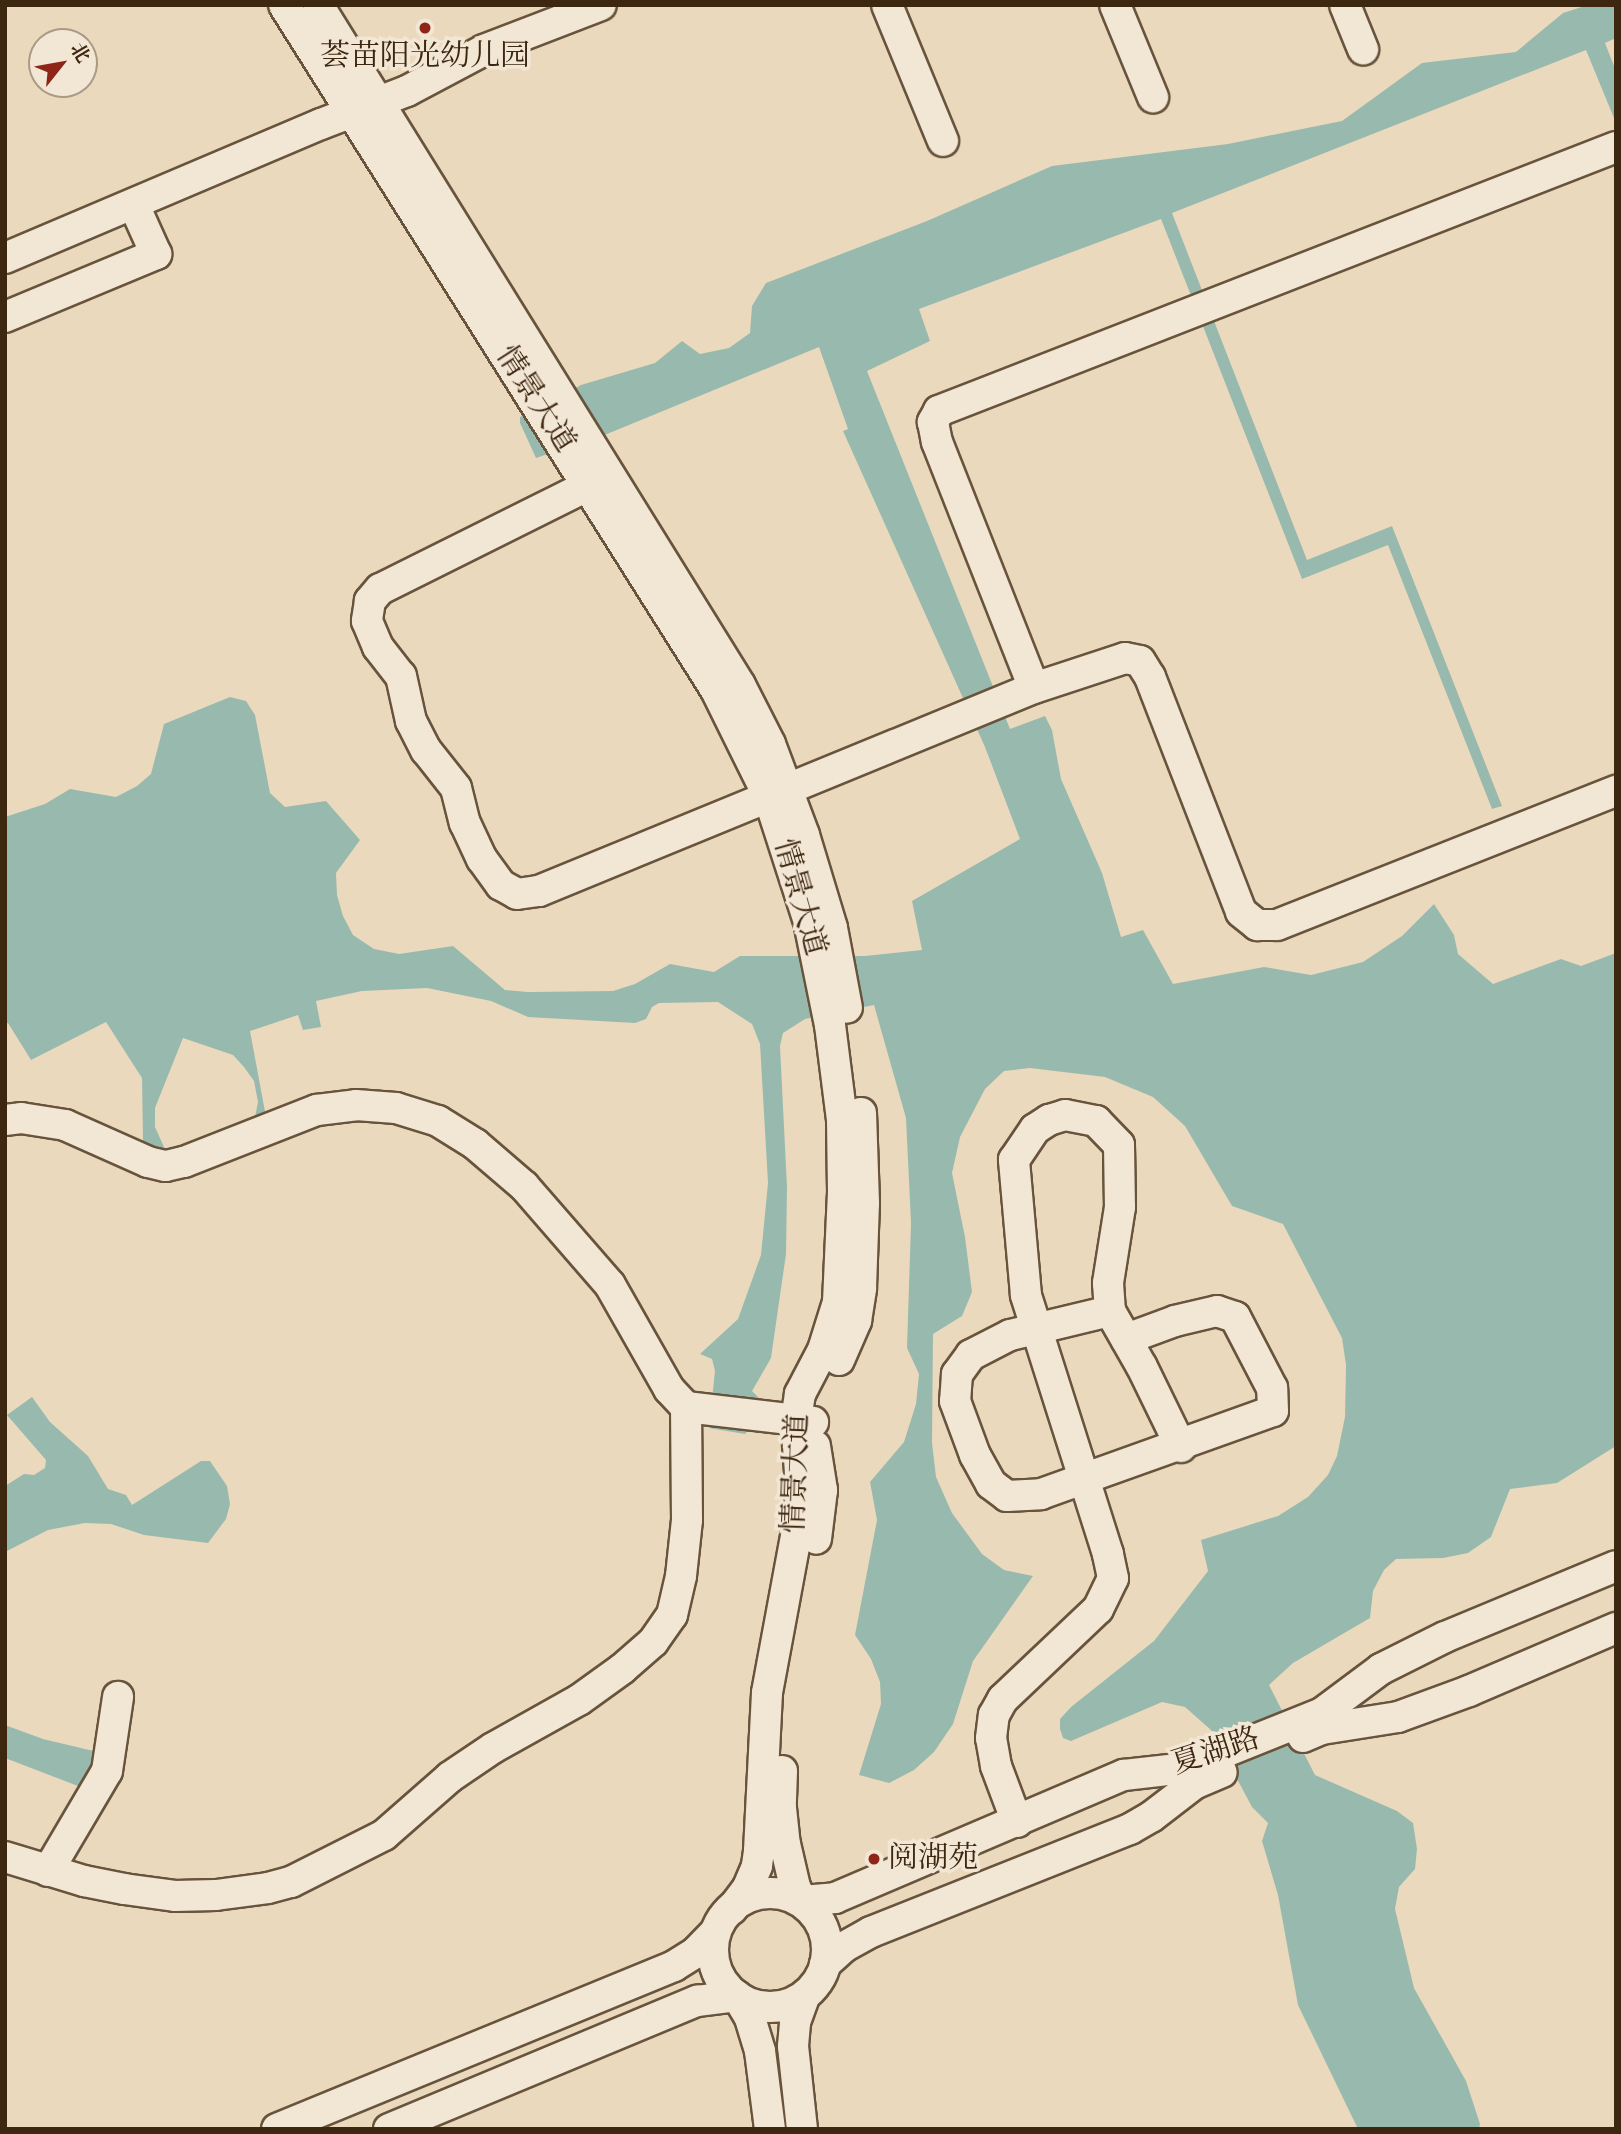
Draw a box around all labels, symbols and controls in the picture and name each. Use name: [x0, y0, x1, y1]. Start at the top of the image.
marker: 荟苗阳光幼儿园: [417, 20, 433, 36]
north arrow: [28, 28, 98, 98]
text: 北: [65, 39, 94, 67]
place label: 荟苗阳光幼儿园: [320, 39, 530, 75]
street label: 情景大道: [487, 340, 583, 460]
street label: 情景大道: [765, 835, 833, 961]
street label: 情景大道: [777, 1412, 817, 1534]
street label: 夏湖路: [1168, 1721, 1264, 1783]
place label: 阅湖苑: [888, 1841, 978, 1877]
marker: 阅湖苑: [866, 1851, 882, 1867]

